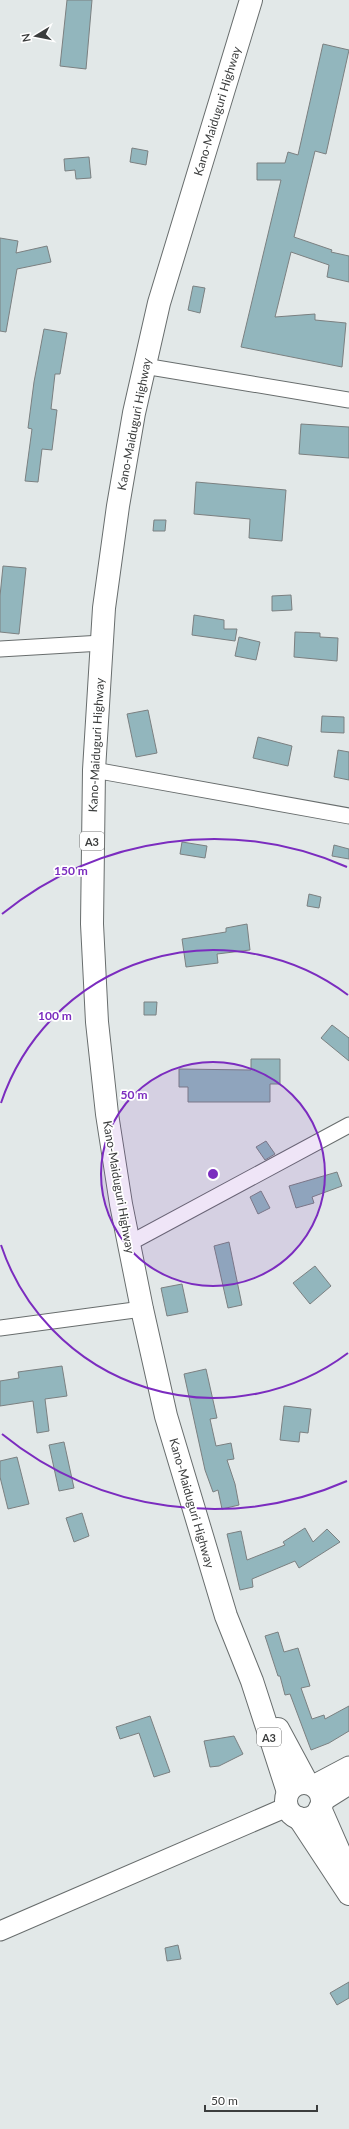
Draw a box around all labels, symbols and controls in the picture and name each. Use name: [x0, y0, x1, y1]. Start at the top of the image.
north arrow: [16, 16, 56, 56]
text: N: [19, 33, 33, 43]
street label: Kano-Maiduguri Highway: [190, 44, 244, 178]
street label: Kano-Maiduguri Highway: [114, 356, 154, 491]
street label: Kano-Maiduguri Highway: [85, 677, 107, 813]
road number: A3: [80, 832, 104, 850]
text: 150 m: [54, 863, 88, 878]
text: 100 m: [38, 1008, 72, 1023]
text: 50 m: [121, 1087, 147, 1102]
street label: Kano-Maiduguri Highway: [100, 1119, 138, 1255]
centre of rings: [206, 1167, 220, 1181]
street label: Kano-Maiduguri Highway: [166, 1436, 218, 1570]
road number: A3: [257, 1728, 281, 1746]
scale bar: [205, 2087, 317, 2113]
text: 50 m: [211, 2093, 238, 2108]

